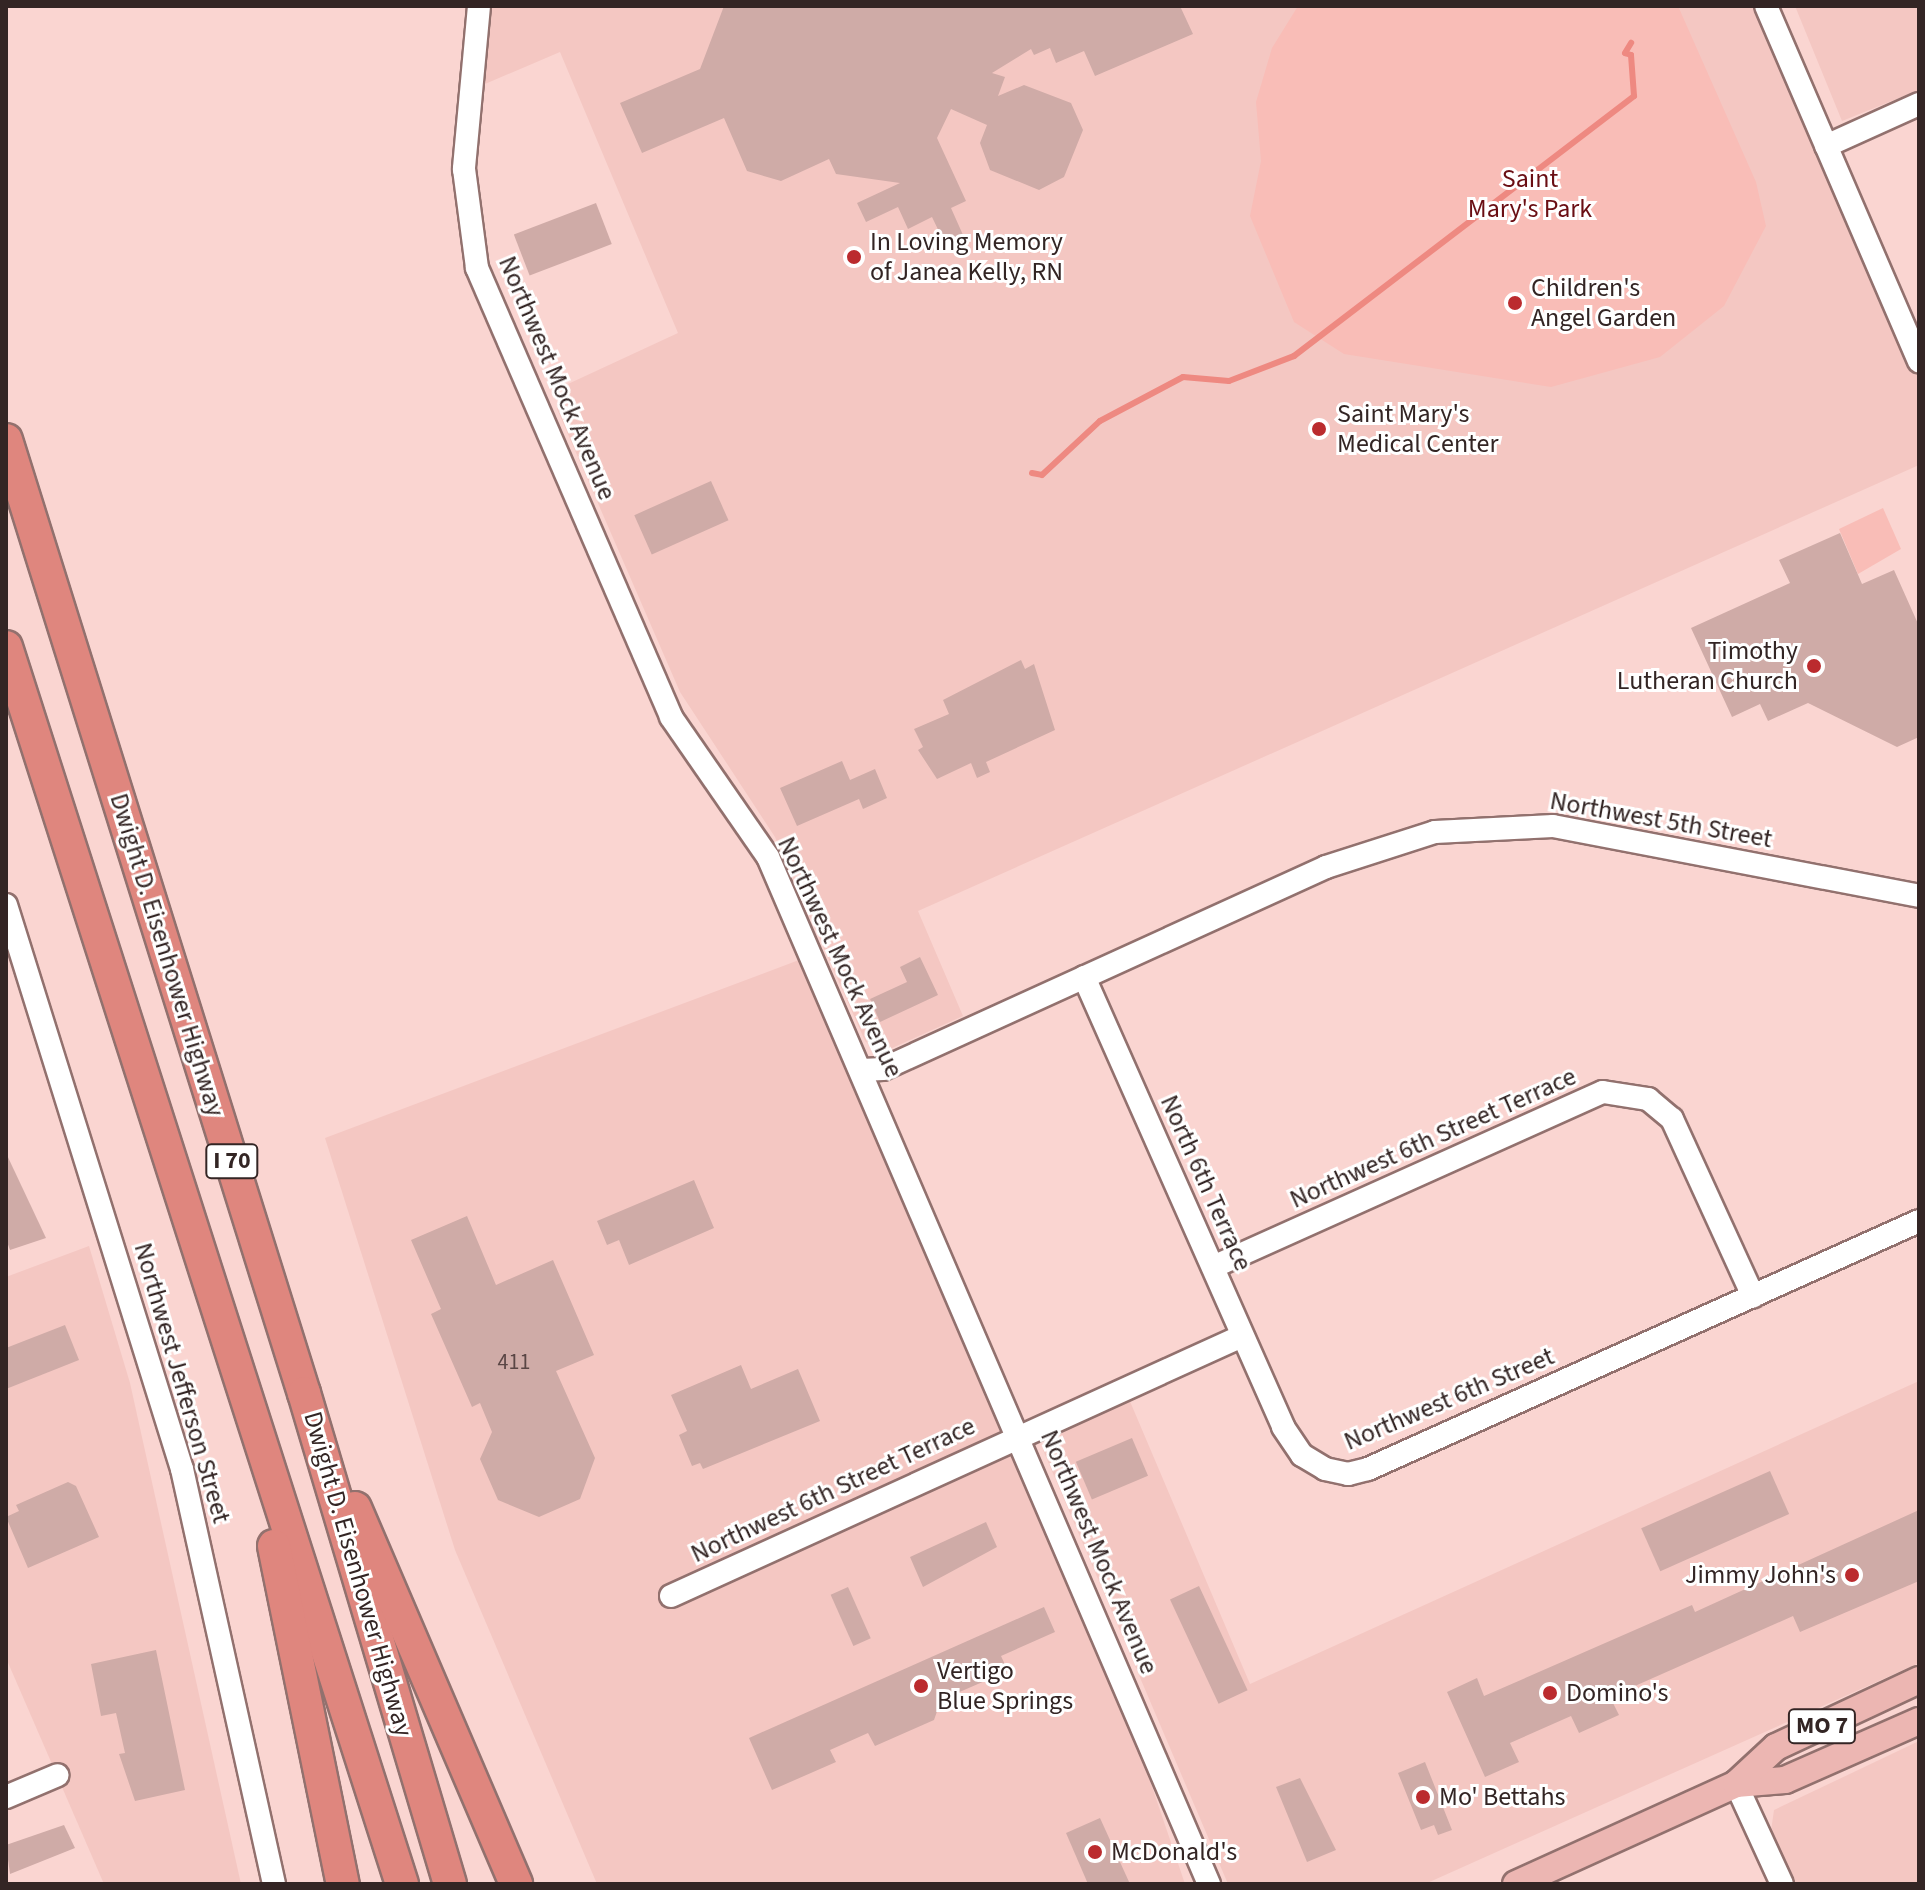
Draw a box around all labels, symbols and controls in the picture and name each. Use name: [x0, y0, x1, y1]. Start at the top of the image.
park label: Saint Mary's Park: [1468, 163, 1592, 224]
place label: In Loving Memory of Janea Kelly, RN: [870, 226, 1063, 288]
marker: In Loving Memory of Janea Kelly, RN: [845, 248, 863, 266]
street label: Northwest Mock Avenue: [491, 251, 623, 505]
place label: Children's Angel Garden: [1531, 272, 1676, 334]
marker: Children's Angel Garden: [1506, 294, 1524, 312]
place label: Saint Mary's Medical Center: [1337, 398, 1498, 460]
marker: Saint Mary's Medical Center: [1308, 418, 1330, 440]
place label: Timothy Lutheran Church: [1617, 635, 1798, 696]
marker: Timothy Lutheran Church: [1805, 657, 1823, 675]
street label: Northwest 5th Street: [1548, 785, 1774, 855]
street label: Dwight D. Eisenhower Highway: [103, 790, 231, 1120]
street label: Northwest Mock Avenue: [771, 832, 909, 1082]
street label: Northwest 6th Street Terrace: [1285, 1061, 1581, 1215]
street label: North 6th Terrace: [1153, 1090, 1259, 1276]
road number: I 70: [204, 1141, 260, 1181]
street label: Northwest Jefferson Street: [127, 1239, 237, 1527]
street label: Northwest 6th Street: [1339, 1341, 1559, 1457]
house number: 411: [498, 1350, 530, 1376]
street label: Dwight D. Eisenhower Highway: [297, 1408, 419, 1740]
street label: Northwest 6th Street Terrace: [686, 1410, 980, 1570]
street label: Northwest Mock Avenue: [1033, 1425, 1165, 1679]
place label: Jimmy John's: [1685, 1559, 1836, 1591]
marker: Jimmy John's: [1843, 1566, 1861, 1584]
place label: Vertigo Blue Springs: [937, 1655, 1073, 1716]
marker: Vertigo Blue Springs: [912, 1677, 930, 1695]
place label: Domino's: [1566, 1677, 1668, 1709]
marker: Domino's: [1541, 1684, 1559, 1702]
road number: MO 7: [1786, 1706, 1858, 1746]
place label: Mo' Bettahs: [1439, 1781, 1565, 1813]
marker: Mo' Bettahs: [1414, 1788, 1432, 1806]
place label: McDonald's: [1111, 1836, 1237, 1868]
marker: McDonald's: [1086, 1843, 1104, 1861]

